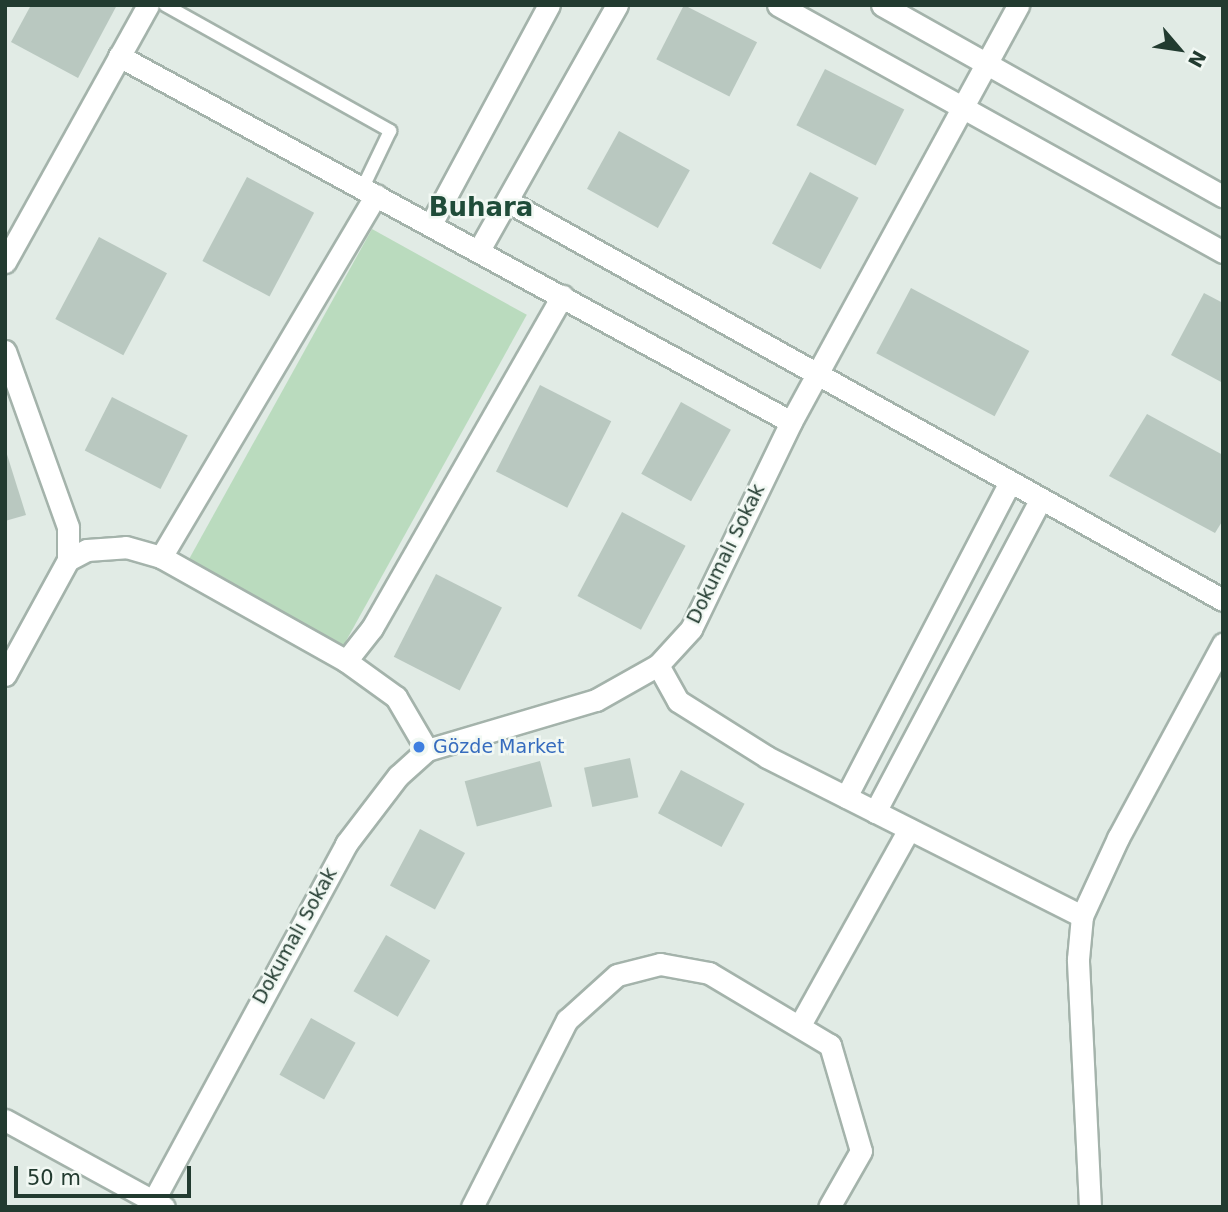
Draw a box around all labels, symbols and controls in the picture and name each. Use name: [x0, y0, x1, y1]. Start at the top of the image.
north arrow: [1144, 14, 1214, 84]
text: N: [1184, 47, 1211, 71]
district label: Buhara: [429, 192, 533, 224]
street label: Dokumalı Sokak: [682, 480, 770, 628]
place label: Gözde Market: [433, 736, 564, 758]
marker: Gözde Market: [411, 739, 427, 755]
street label: Dokumalı Sokak: [248, 864, 342, 1008]
scale bar: [18, 1152, 194, 1196]
text: 50 m: [27, 1166, 81, 1190]

